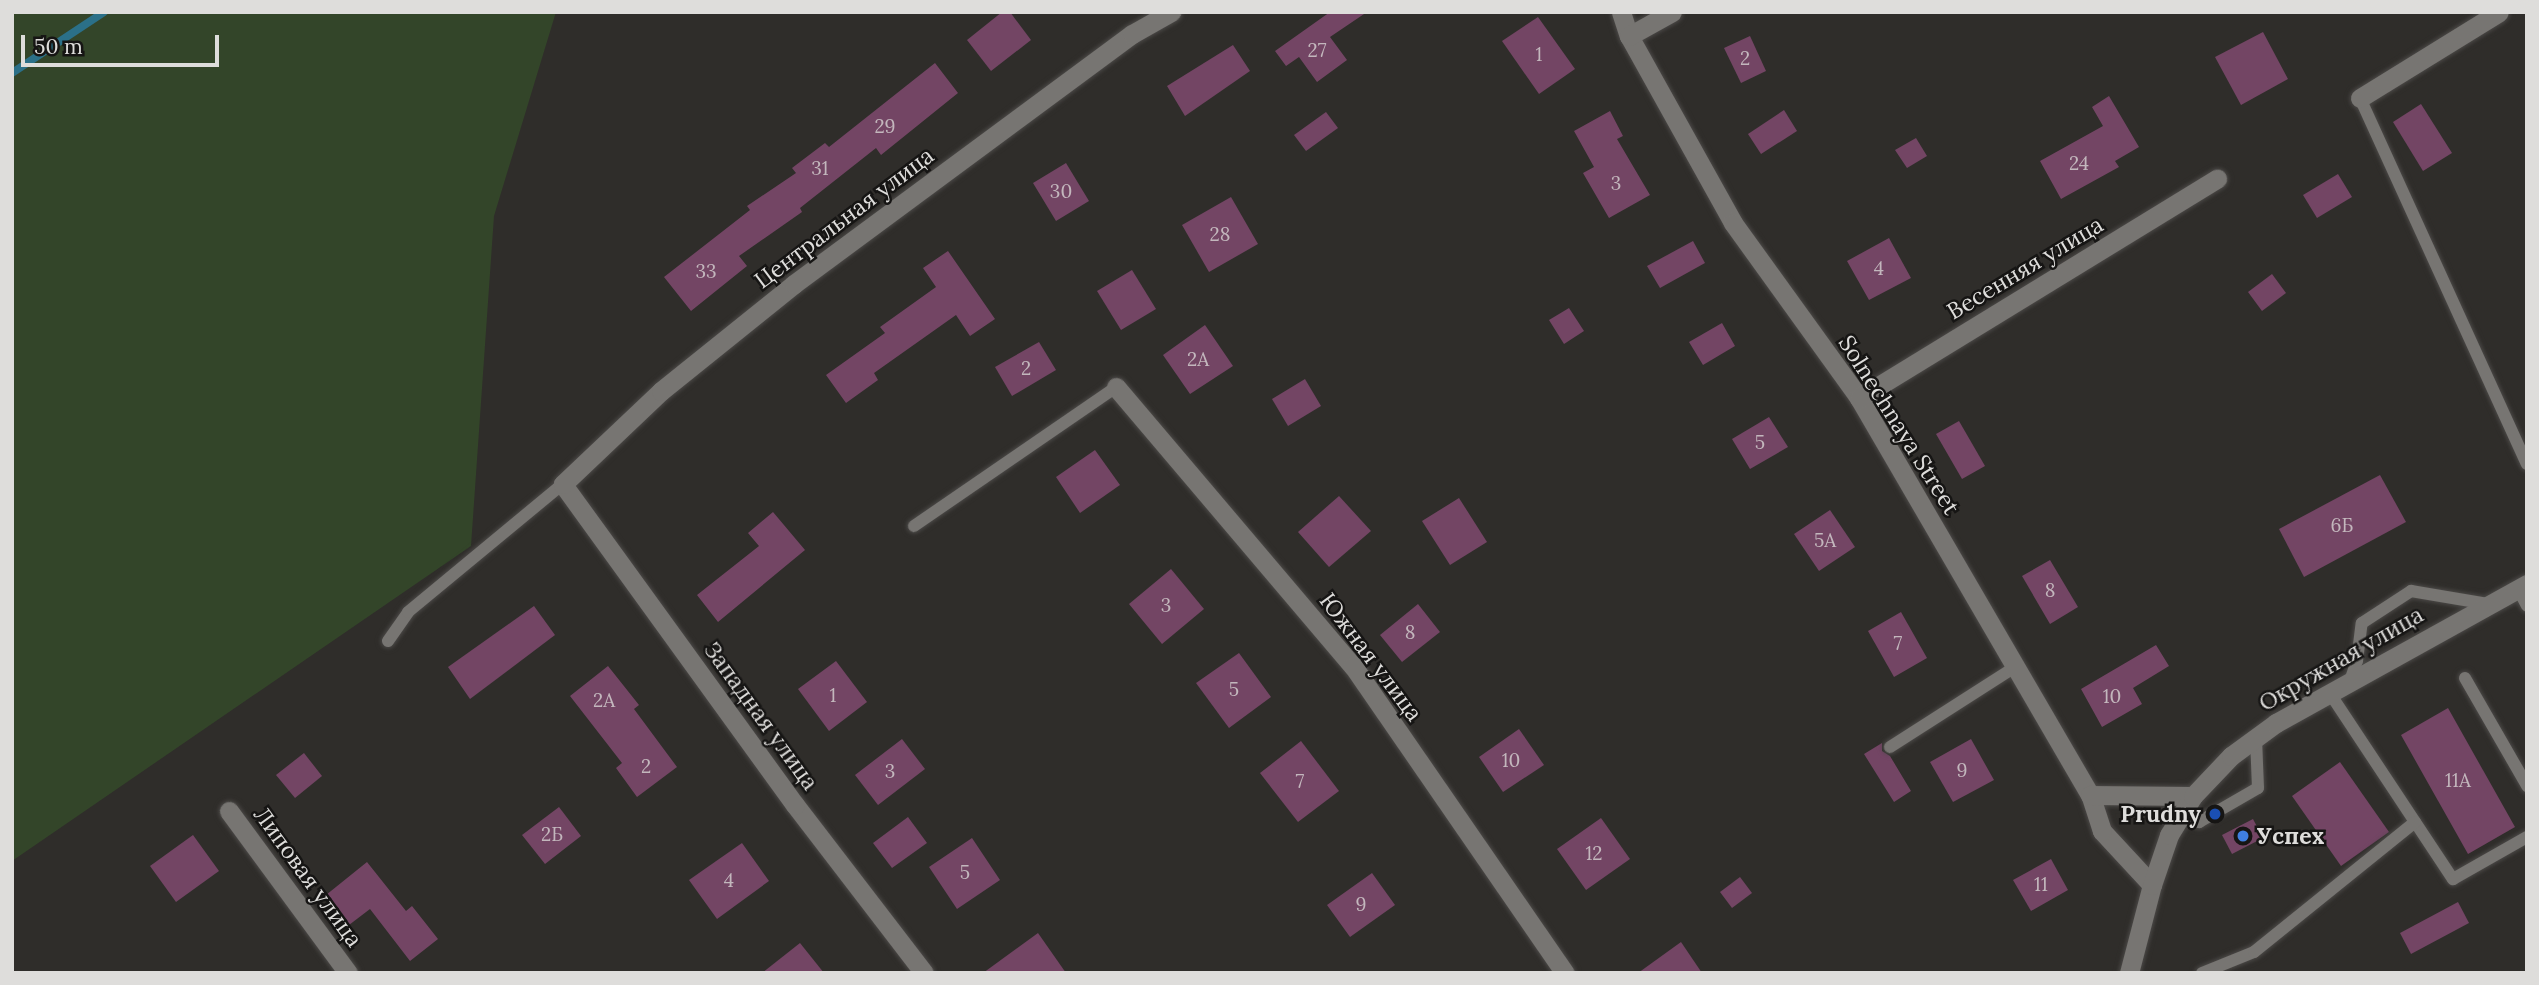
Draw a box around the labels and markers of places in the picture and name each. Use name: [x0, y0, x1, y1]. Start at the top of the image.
place label: Prudny: [2120, 800, 2201, 828]
marker: Prudny: [2207, 806, 2223, 822]
place label: Успех: [2257, 822, 2324, 850]
marker: Успех: [2235, 828, 2251, 844]

